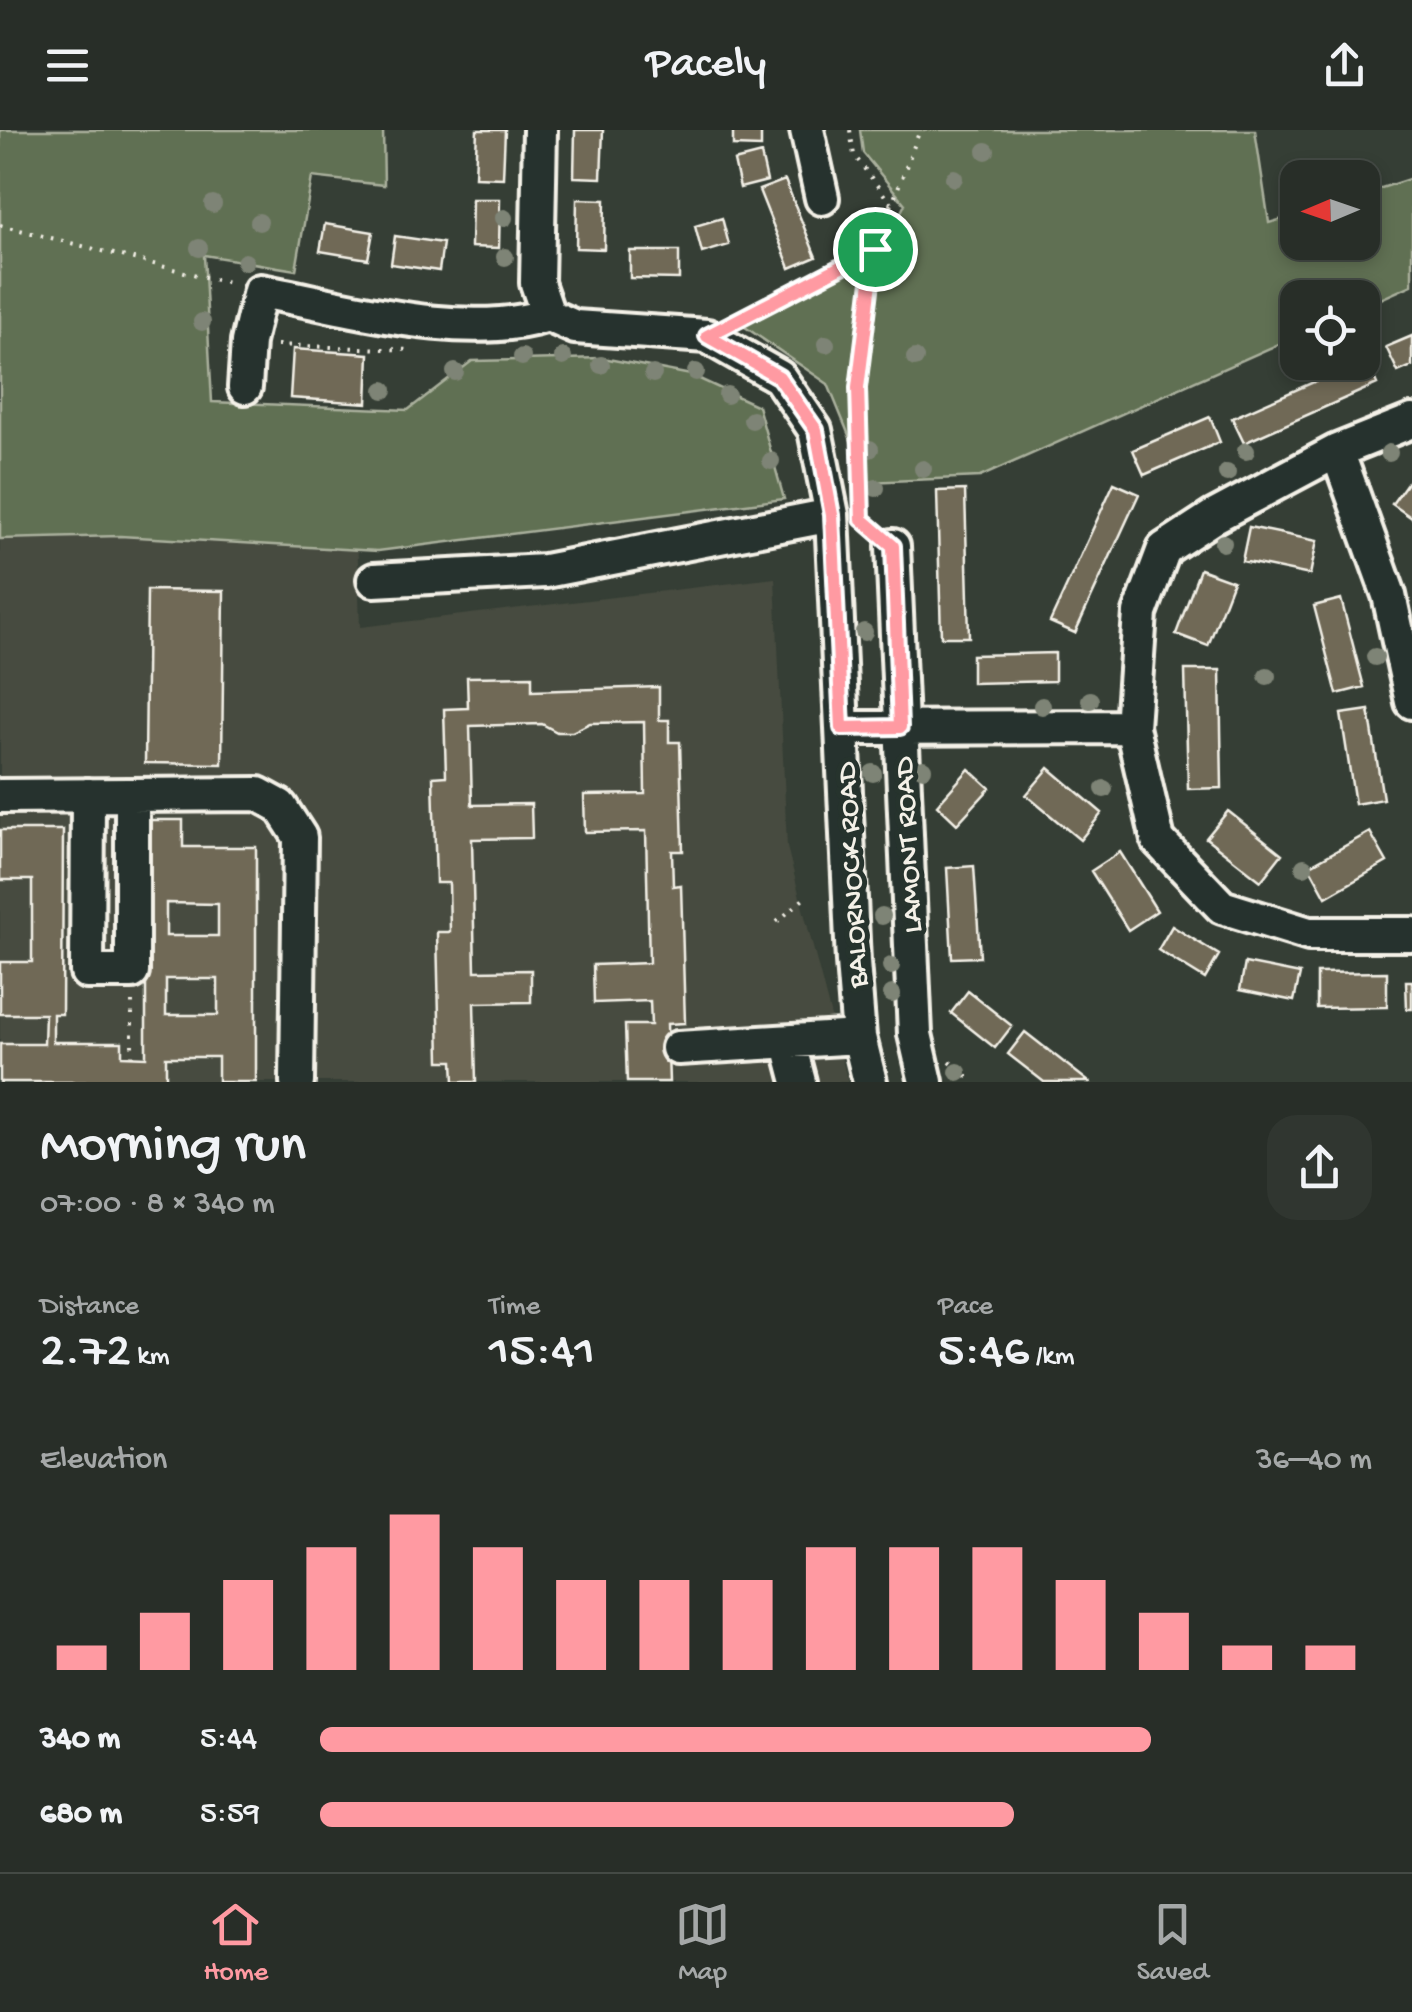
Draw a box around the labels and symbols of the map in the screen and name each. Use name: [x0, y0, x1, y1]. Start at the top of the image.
north arrow: [1280, 160, 1380, 260]
pin: [833, 207, 918, 292]
street label: LAMONT ROAD: [888, 755, 933, 934]
street label: BALORNOCK ROAD: [831, 760, 878, 990]

